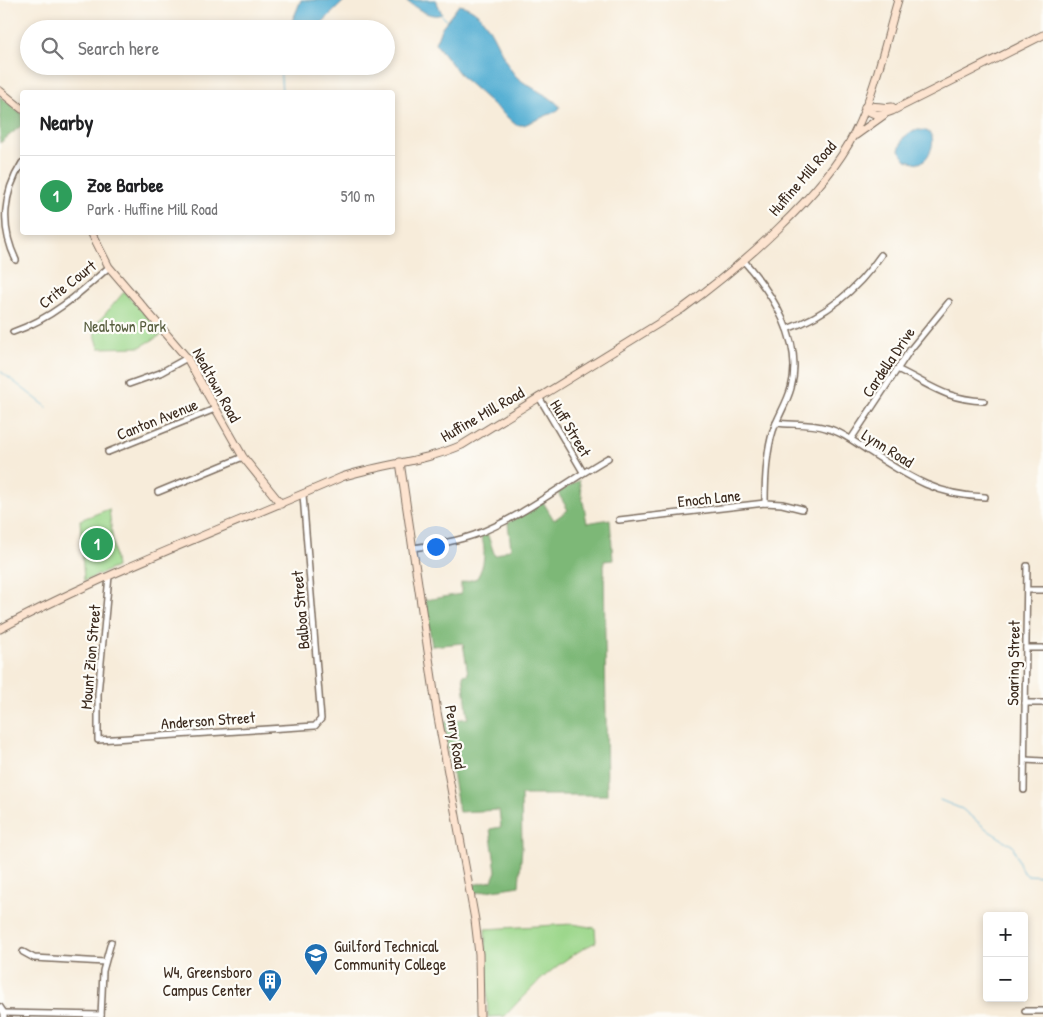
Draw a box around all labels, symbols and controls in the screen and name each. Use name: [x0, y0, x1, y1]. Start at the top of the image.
search box: [20, 20, 395, 75]
icon: search: [38, 34, 66, 62]
text: Search here: [78, 35, 159, 61]
text: Nearby: [40, 108, 93, 137]
street label: Huffine Mill Road: [763, 136, 841, 220]
text: Zoe Barbee: [87, 172, 164, 198]
text: 1: [53, 185, 59, 207]
text: 510 m: [341, 185, 375, 207]
text: Park · Huffine Mill Road: [87, 198, 217, 220]
street label: Crite Court: [34, 254, 101, 313]
park label: Nealtown Park: [84, 315, 167, 337]
street label: Cardella Drive: [856, 322, 920, 402]
street label: Nealtown Road: [188, 344, 246, 426]
street label: Huffine Mill Road: [436, 381, 528, 447]
street label: Canton Avenue: [113, 393, 201, 445]
street label: Huff Street: [545, 395, 597, 461]
street label: Lynn Road: [858, 424, 918, 472]
street label: Enoch Lane: [676, 484, 742, 512]
pin: 1: [81, 525, 113, 563]
your location: [423, 534, 449, 560]
street label: Balboa Street: [286, 569, 314, 650]
street label: Mount Zion Street: [74, 603, 106, 710]
street label: Soaring Street: [1001, 620, 1025, 706]
street label: Penry Road: [440, 704, 472, 770]
street label: Anderson Street: [160, 706, 256, 734]
map controls: [983, 912, 1028, 1002]
button: +: [983, 912, 1028, 957]
place label: Guilford Technical Community College: [334, 935, 447, 975]
school or university icon: Guilford Technical Community College: [303, 942, 329, 976]
button: −: [983, 957, 1028, 1002]
place label: W4, Greensboro Campus Center: [163, 961, 253, 1001]
building icon: W4, Greensboro Campus Center: [257, 968, 283, 1002]

